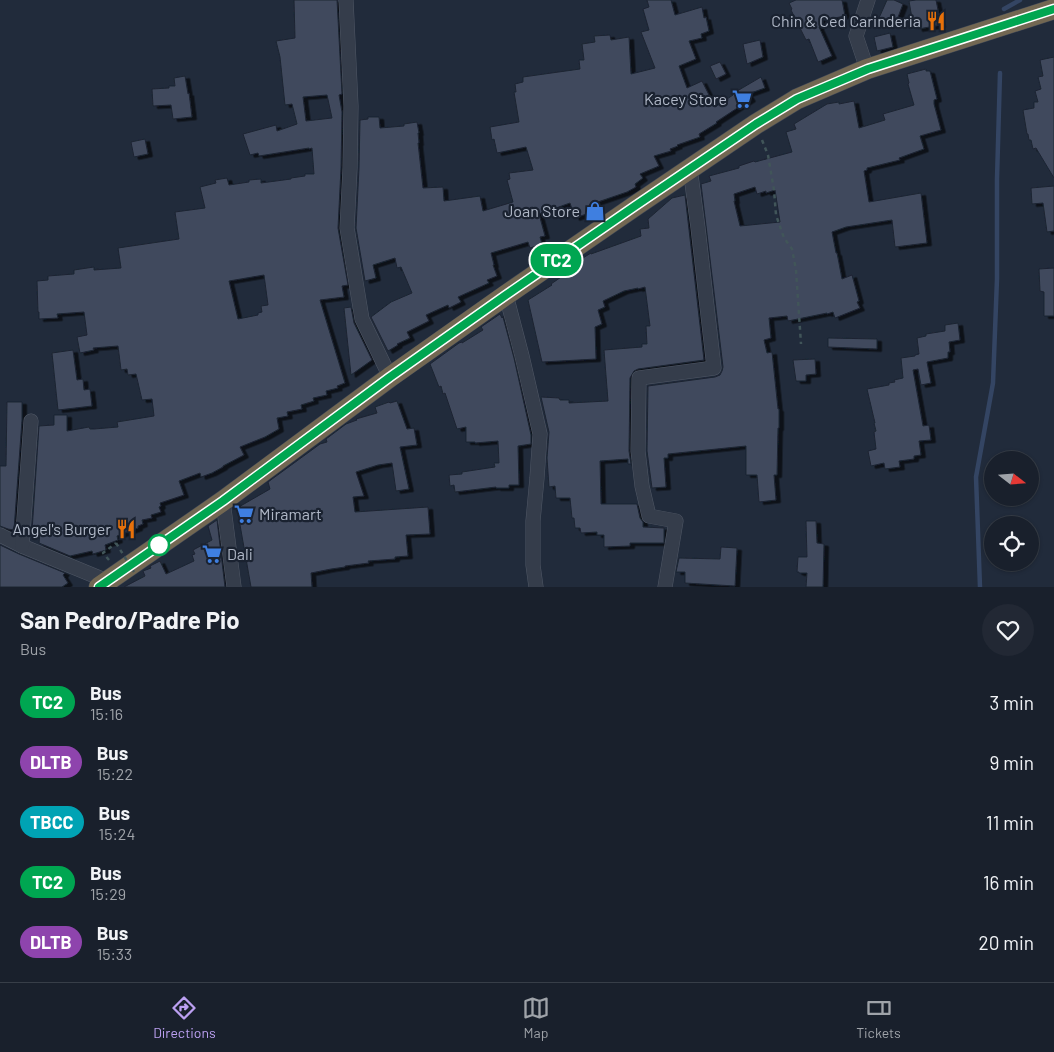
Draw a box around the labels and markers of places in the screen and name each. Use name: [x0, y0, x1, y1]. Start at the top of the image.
restaurant icon: Chin & Ced Carinderia: [925, 10, 947, 32]
place label: Chin & Ced Carinderia: [771, 11, 921, 30]
supermarket icon: Kacey Store: [731, 88, 753, 110]
place label: Kacey Store: [644, 89, 727, 108]
shop icon: Joan Store: [584, 200, 606, 222]
place label: Joan Store: [504, 201, 580, 220]
supermarket icon: Miramart: [233, 503, 255, 525]
place label: Miramart: [259, 504, 322, 523]
restaurant icon: Angel's Burger: [115, 518, 137, 540]
place label: Angel's Burger: [12, 519, 111, 538]
unlabelled marker: [148, 534, 170, 556]
supermarket icon: Dali: [201, 543, 223, 565]
place label: Dali: [227, 544, 253, 563]

